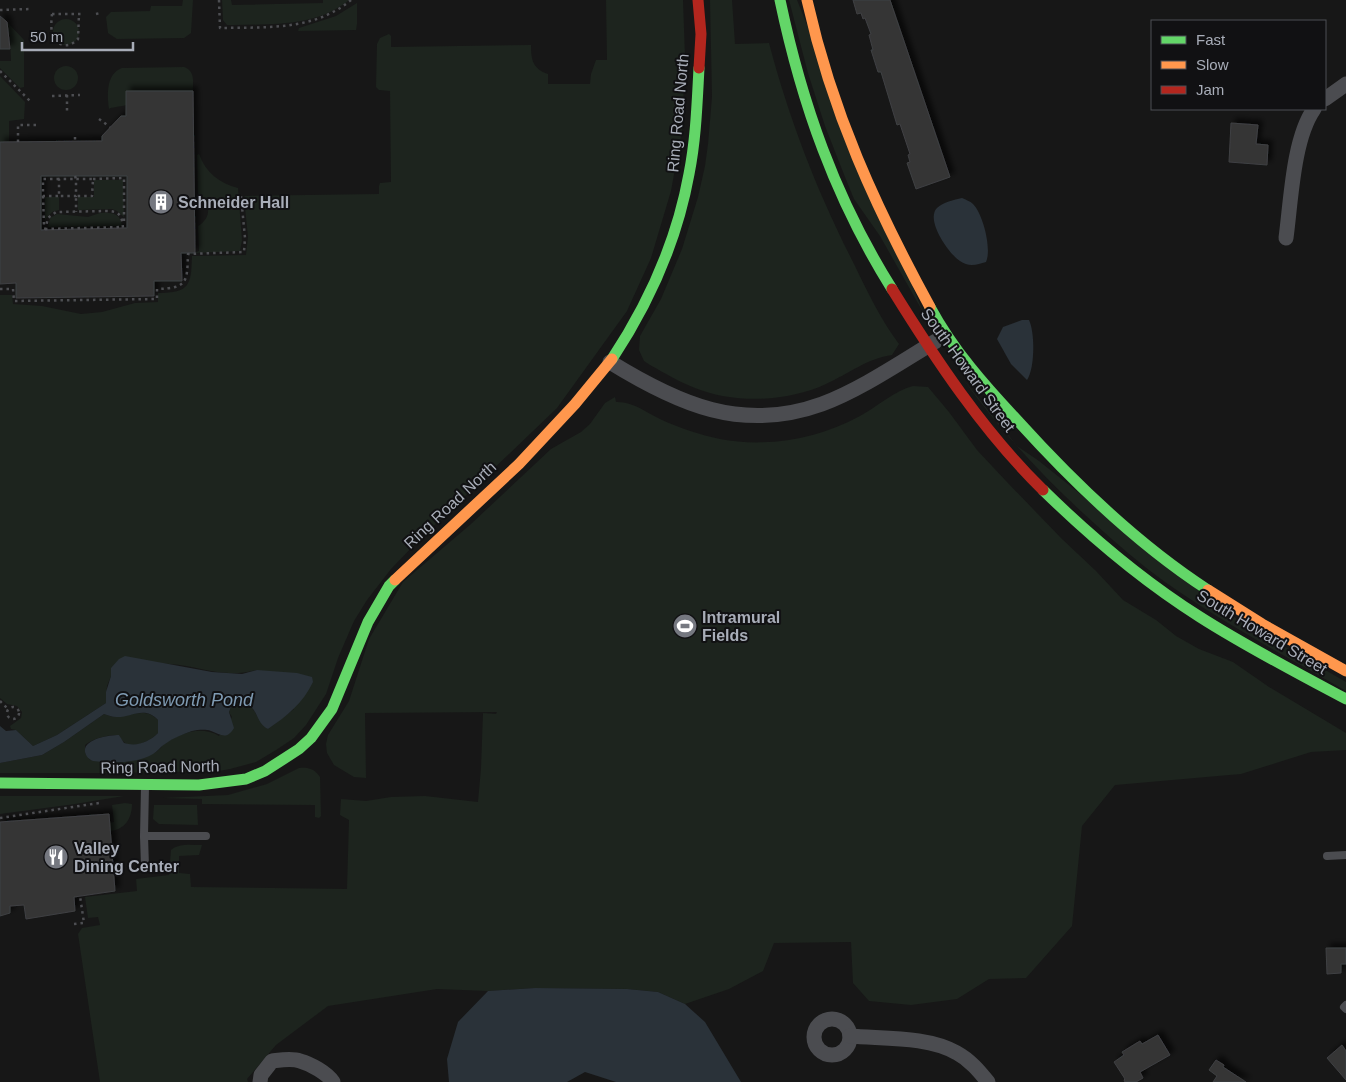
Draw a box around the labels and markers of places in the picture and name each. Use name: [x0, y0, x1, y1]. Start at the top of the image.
building icon: Schneider Hall: [148, 189, 174, 215]
place label: Schneider Hall: [178, 194, 289, 211]
place label: Intramural Fields: [702, 609, 780, 644]
sports icon: Intramural Fields: [672, 613, 698, 639]
place label: Valley Dining Center: [74, 840, 179, 875]
restaurant icon: Valley Dining Center: [43, 844, 69, 870]

